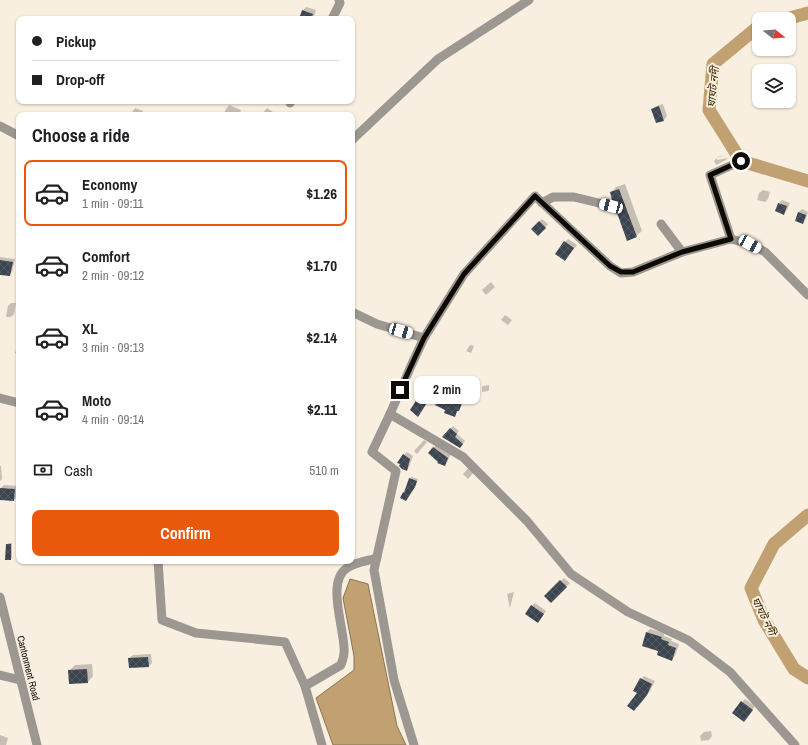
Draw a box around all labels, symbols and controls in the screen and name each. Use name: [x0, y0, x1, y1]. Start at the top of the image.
north arrow: [752, 12, 796, 56]
map controls: [752, 12, 796, 108]
text: Pickup: [56, 31, 96, 52]
water label: ঘাঘট নদী: [704, 64, 722, 108]
button: layers: [752, 64, 796, 108]
text: Drop-off: [56, 69, 105, 90]
text: Choose a ride: [32, 123, 130, 148]
route start: [732, 152, 750, 170]
text: Economy: [82, 174, 137, 195]
icon: car: [34, 175, 70, 211]
text: $1.26: [306, 183, 337, 204]
text: 1 min · 09:11: [82, 195, 143, 212]
car: [598, 197, 624, 215]
car: [737, 233, 763, 255]
text: Comfort: [82, 246, 130, 267]
icon: car: [34, 247, 70, 283]
text: $1.70: [306, 255, 337, 276]
text: 2 min · 09:12: [82, 267, 144, 284]
text: XL: [82, 318, 98, 339]
icon: car: [34, 319, 70, 355]
car: [388, 322, 414, 340]
text: $2.14: [306, 327, 337, 348]
text: 3 min · 09:13: [82, 339, 144, 356]
callout: 2 min: [414, 376, 480, 404]
route end: [391, 381, 409, 399]
text: 2 min: [433, 381, 461, 398]
text: Moto: [82, 390, 111, 411]
icon: car: [34, 391, 70, 427]
text: $2.11: [307, 399, 337, 420]
text: 4 min · 09:14: [82, 411, 144, 428]
icon: cash: [32, 459, 54, 481]
text: Cash: [64, 460, 93, 481]
text: 510 m: [309, 462, 339, 479]
button: Confirm: [32, 510, 339, 556]
water label: ঘাঘট নদী: [749, 595, 780, 639]
street label: Cantonment Road: [14, 634, 43, 702]

